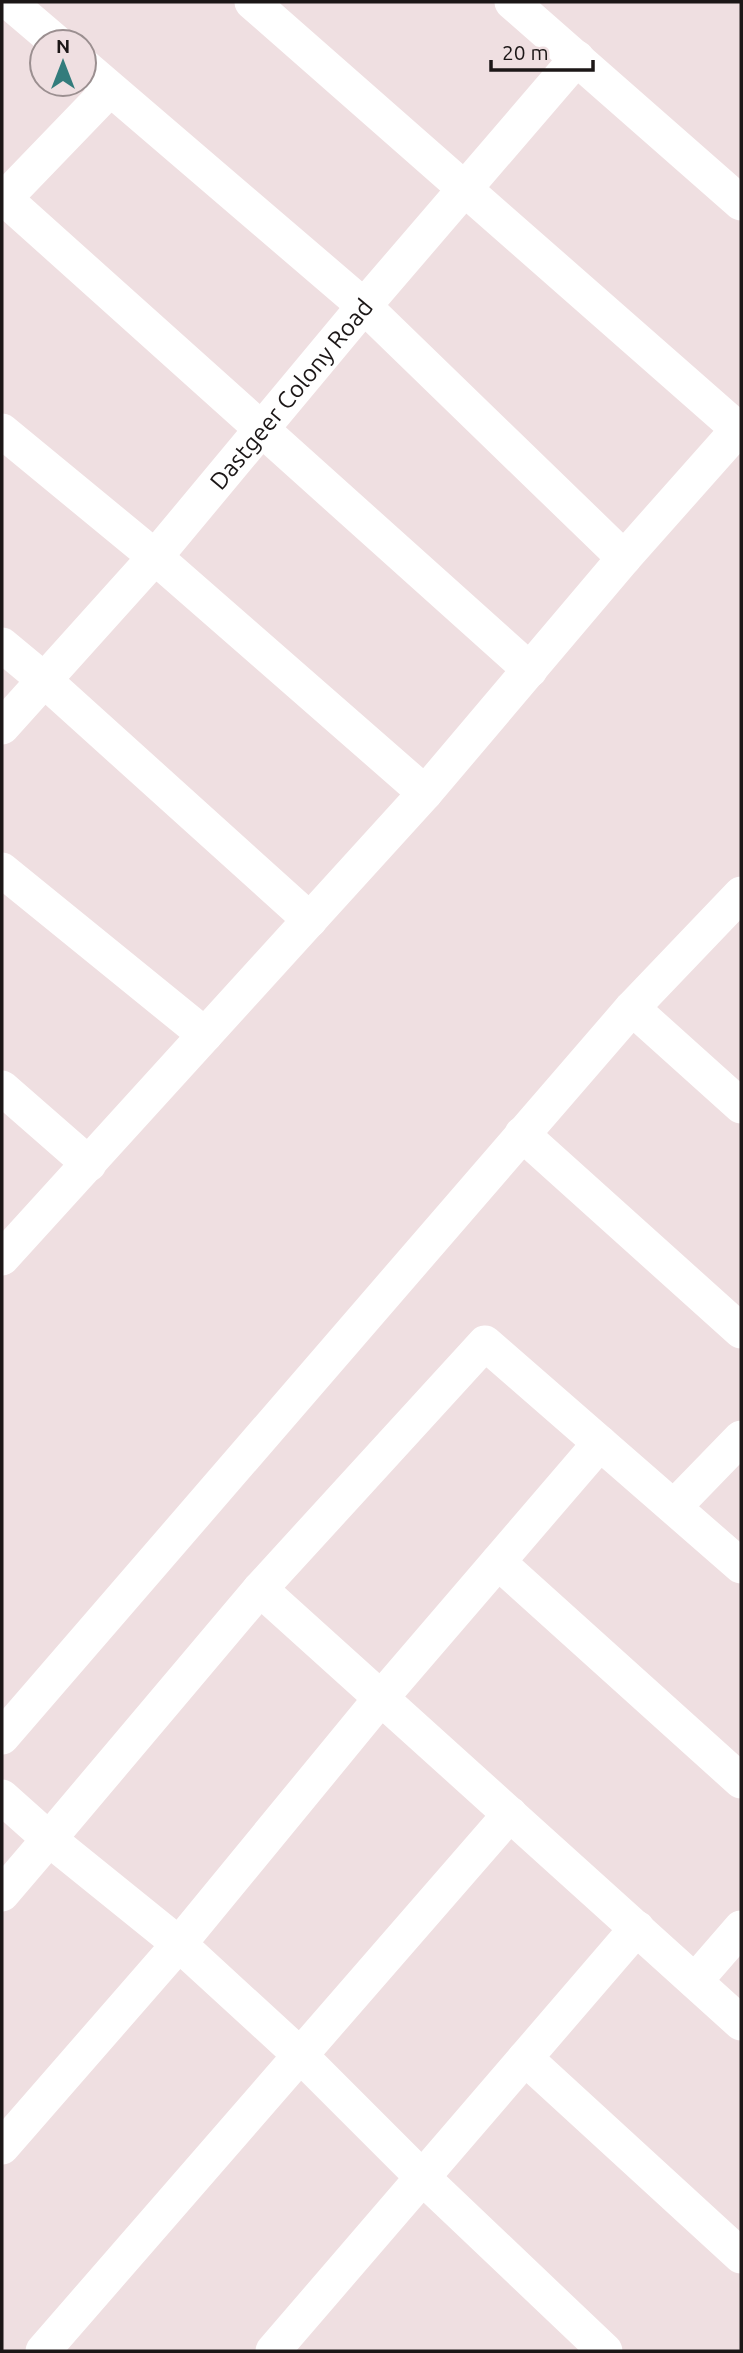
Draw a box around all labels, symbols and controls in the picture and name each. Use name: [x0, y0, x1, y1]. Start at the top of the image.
north arrow: [28, 28, 98, 98]
scale bar: [491, 28, 592, 72]
text: N: [56, 35, 70, 57]
text: 20 m: [502, 40, 549, 64]
street label: Dastgeer Colony Road: [204, 293, 378, 494]

